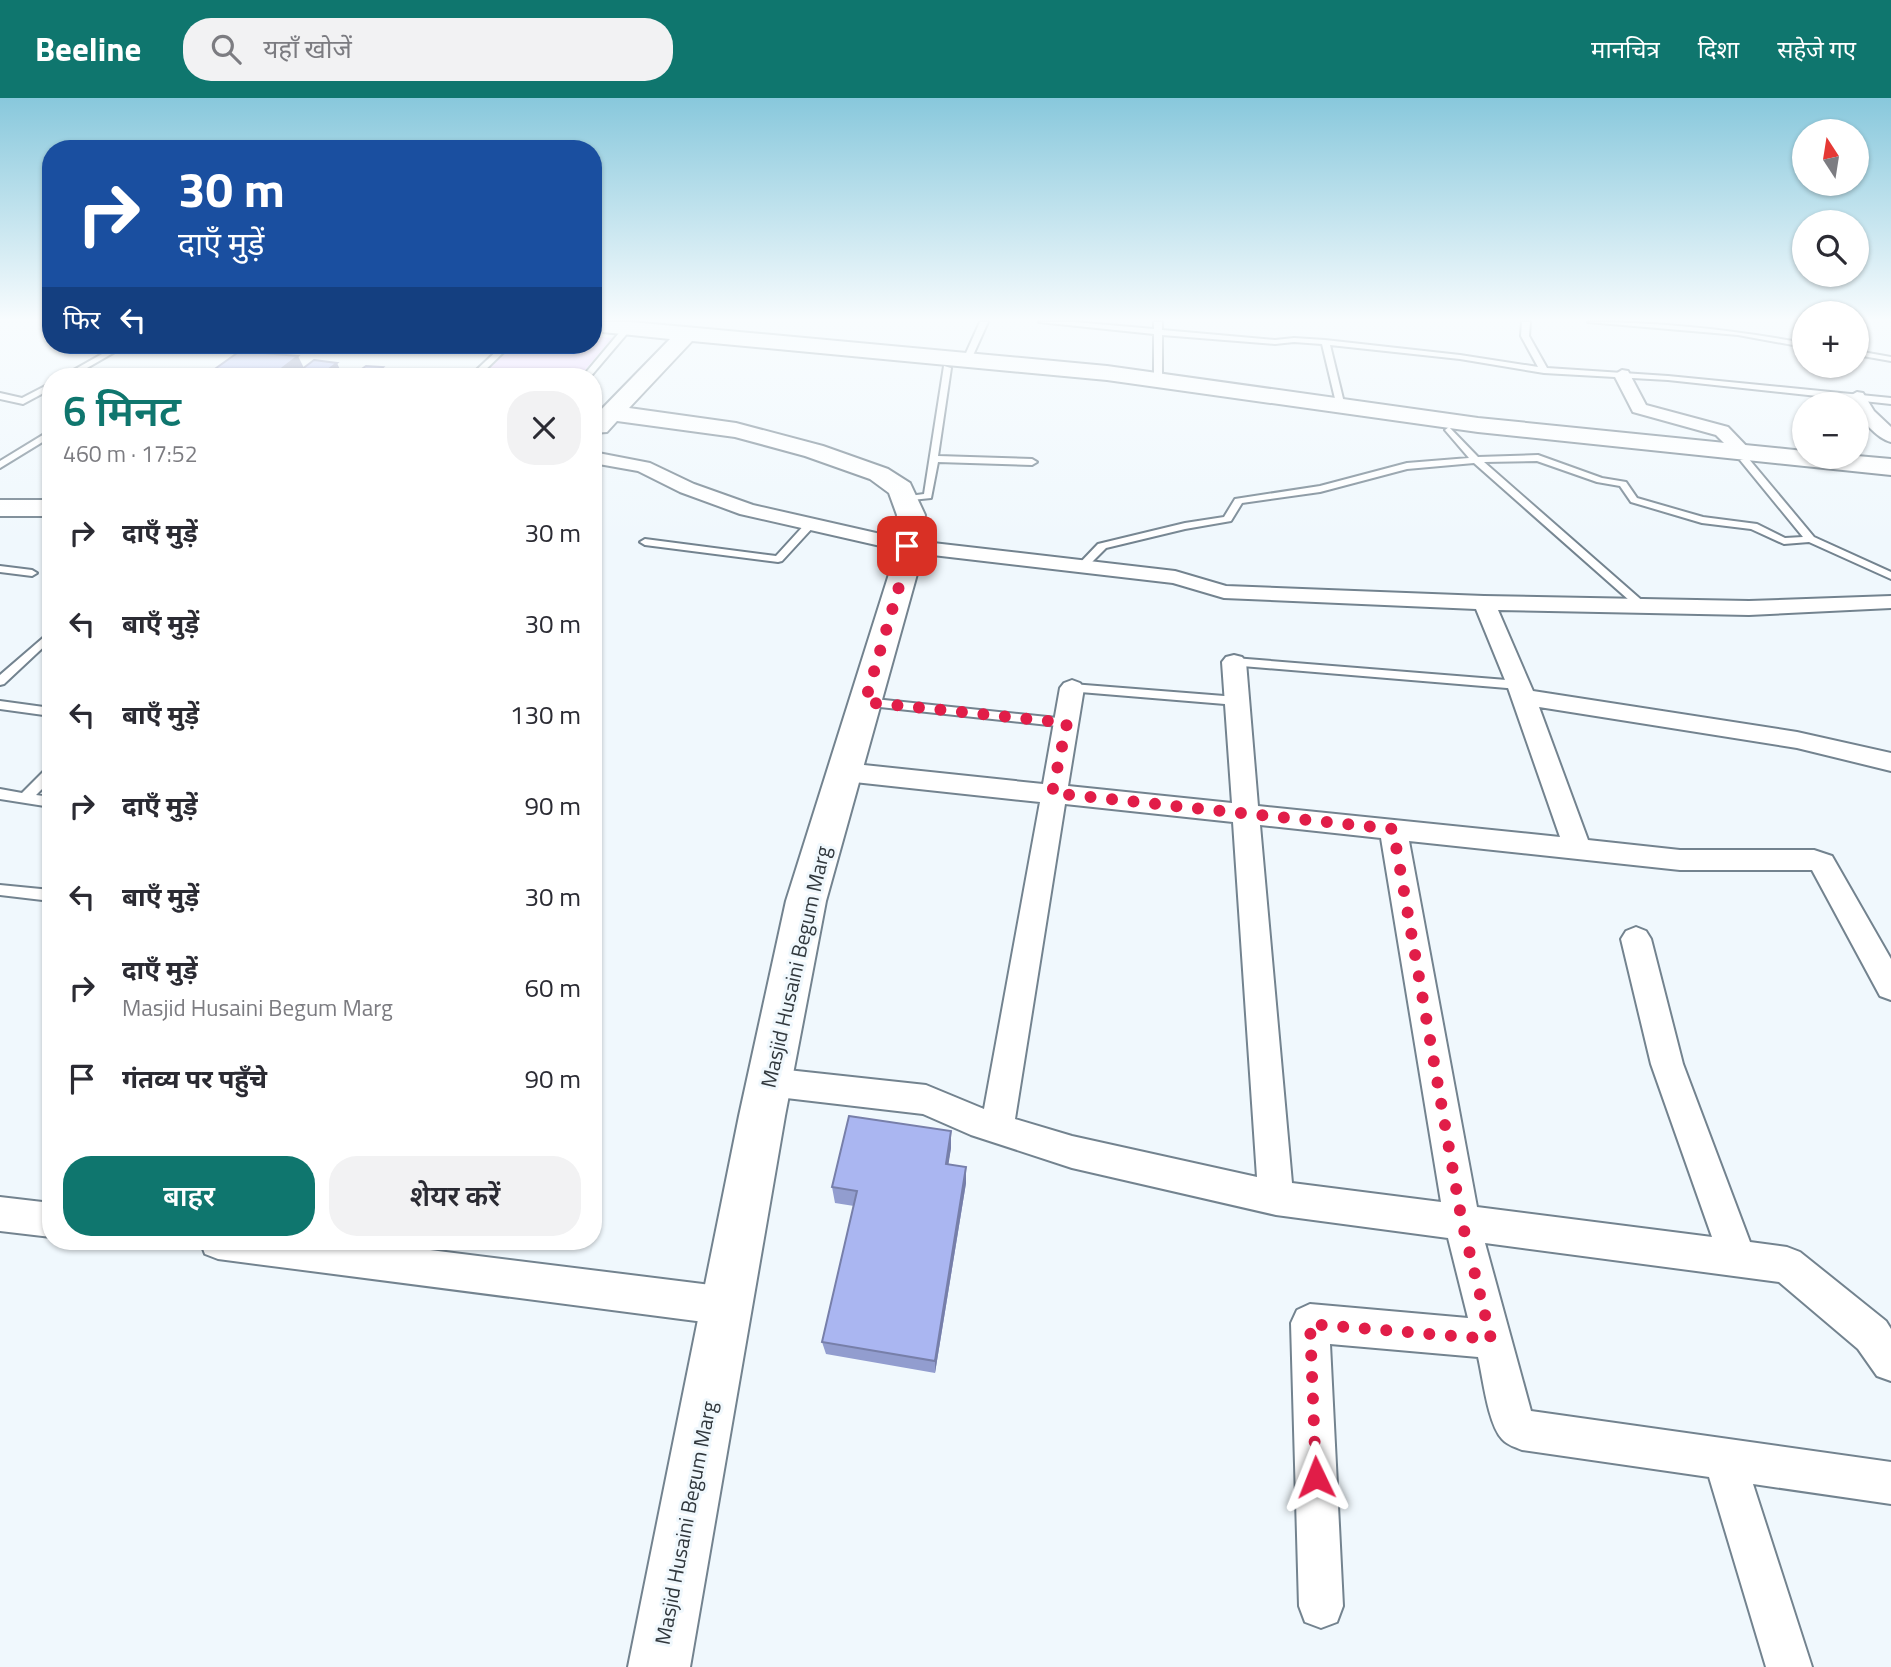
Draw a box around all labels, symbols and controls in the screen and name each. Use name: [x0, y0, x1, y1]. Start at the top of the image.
search box: [183, 18, 673, 81]
text: Beeline: [35, 24, 141, 74]
text: यहाँ खोजें: [263, 29, 352, 68]
icon: search: [207, 30, 245, 68]
text: मानचित्र: [1591, 31, 1660, 67]
text: दिशा: [1698, 31, 1739, 67]
text: सहेजे गए: [1777, 31, 1856, 67]
north arrow: [1792, 119, 1869, 196]
map controls: [1792, 119, 1869, 469]
text: 30 m: [178, 151, 285, 226]
icon: right: [63, 168, 154, 259]
button: search: [1792, 210, 1869, 287]
text: दाएँ मुड़ें: [178, 219, 264, 267]
text: फिर: [63, 300, 100, 339]
icon: left: [114, 301, 152, 339]
button: +: [1792, 301, 1869, 378]
text: 6 मिनट: [63, 378, 181, 442]
button: close: [507, 391, 581, 465]
button: −: [1792, 392, 1869, 469]
text: 460 m · 17:52: [63, 436, 198, 471]
text: दाएँ मुड़ें: [122, 513, 198, 552]
text: 30 m: [524, 513, 581, 552]
icon: right: [63, 514, 101, 552]
pin: [877, 516, 937, 576]
icon: arrive: [888, 527, 926, 565]
text: बाएँ मुड़ें: [122, 604, 199, 643]
text: 30 m: [524, 604, 581, 643]
icon: left: [63, 605, 101, 643]
text: बाएँ मुड़ें: [122, 695, 199, 734]
text: 130 m: [510, 695, 581, 734]
icon: left: [63, 696, 101, 734]
text: दाएँ मुड़ें: [122, 786, 198, 825]
text: 90 m: [524, 786, 581, 825]
icon: right: [63, 787, 101, 825]
street label: Masjid Husaini Begum Marg: [752, 842, 838, 1091]
text: बाएँ मुड़ें: [122, 877, 199, 916]
text: 30 m: [524, 877, 581, 916]
icon: left: [63, 878, 101, 916]
text: दाएँ मुड़ें: [122, 950, 198, 989]
text: 60 m: [524, 968, 581, 1007]
icon: right: [63, 969, 101, 1007]
text: Masjid Husaini Begum Marg: [122, 990, 393, 1025]
text: गंतव्य पर पहुँचे: [122, 1059, 267, 1098]
text: 90 m: [524, 1059, 581, 1098]
icon: arrive: [63, 1060, 101, 1098]
button: बाहर: [63, 1156, 315, 1236]
button: शेयर करें: [329, 1156, 581, 1236]
street label: Masjid Husaini Begum Marg: [646, 1398, 724, 1647]
position arrow: [1279, 1440, 1353, 1514]

